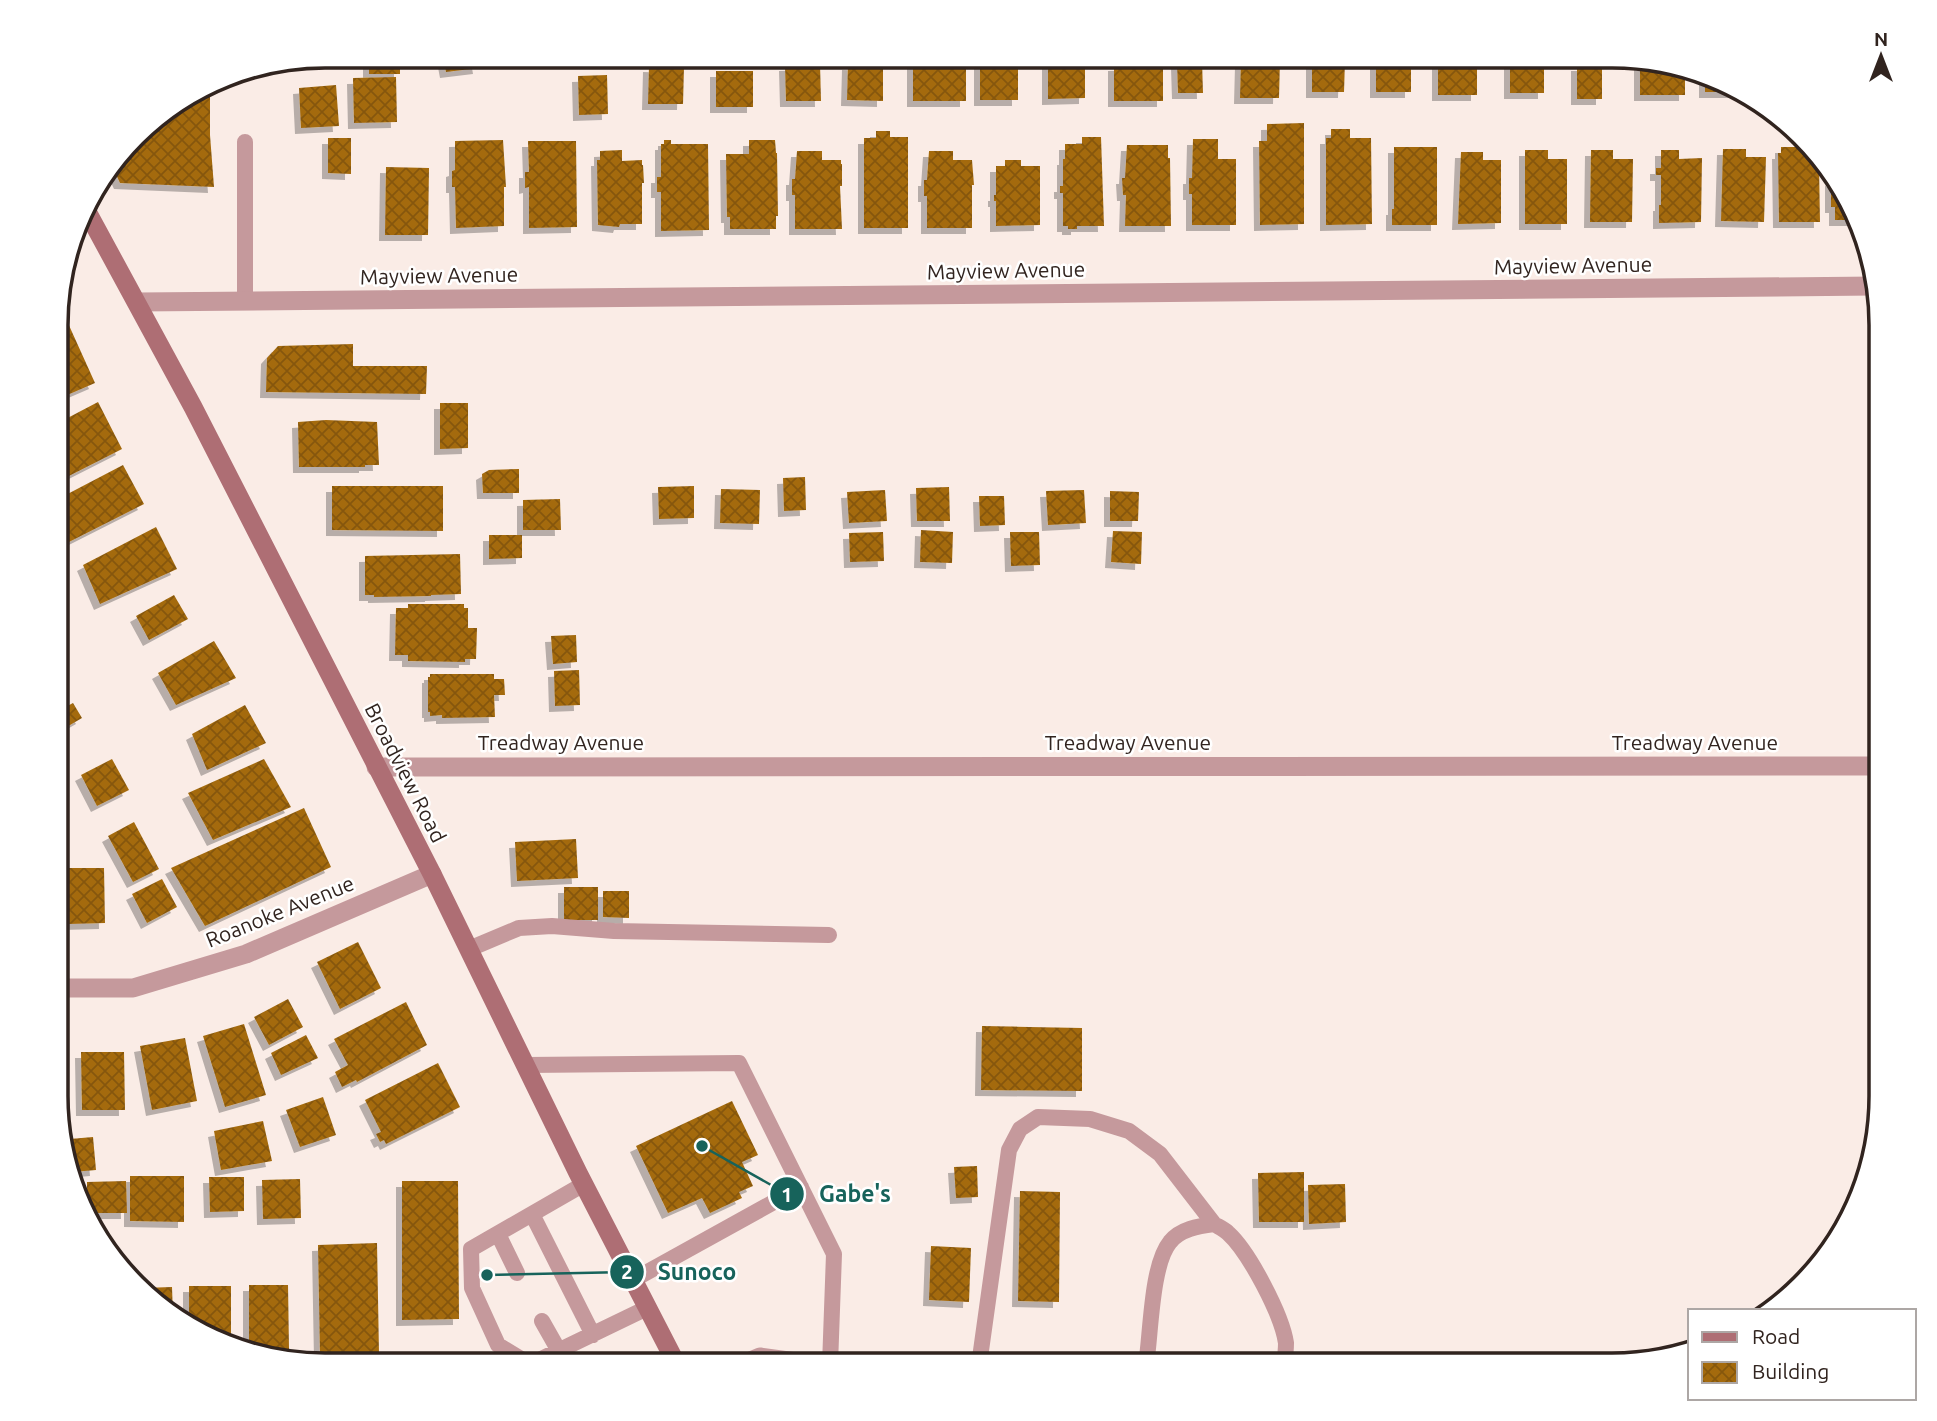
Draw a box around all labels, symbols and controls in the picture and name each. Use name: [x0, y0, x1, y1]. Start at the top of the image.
north arrow: [1846, 21, 1916, 91]
text: N: [1874, 28, 1888, 50]
street label: Mayview Avenue: [1494, 252, 1652, 278]
street label: Mayview Avenue: [927, 257, 1085, 283]
street label: Mayview Avenue: [360, 262, 518, 288]
street label: Broadview Road: [360, 699, 451, 846]
street label: Treadway Avenue: [478, 730, 644, 754]
street label: Treadway Avenue: [1045, 730, 1211, 754]
street label: Treadway Avenue: [1612, 730, 1778, 754]
street label: Roanoke Avenue: [202, 870, 357, 952]
callout: Gabe's: [770, 1172, 905, 1216]
text: Gabe's: [819, 1181, 891, 1206]
text: 1: [781, 1182, 793, 1206]
callout: Sunoco: [609, 1250, 751, 1294]
text: 2: [621, 1259, 633, 1283]
text: Sunoco: [658, 1259, 736, 1284]
legend: [1688, 1309, 1916, 1400]
text: Road: [1752, 1324, 1800, 1348]
text: Building: [1752, 1359, 1829, 1383]

